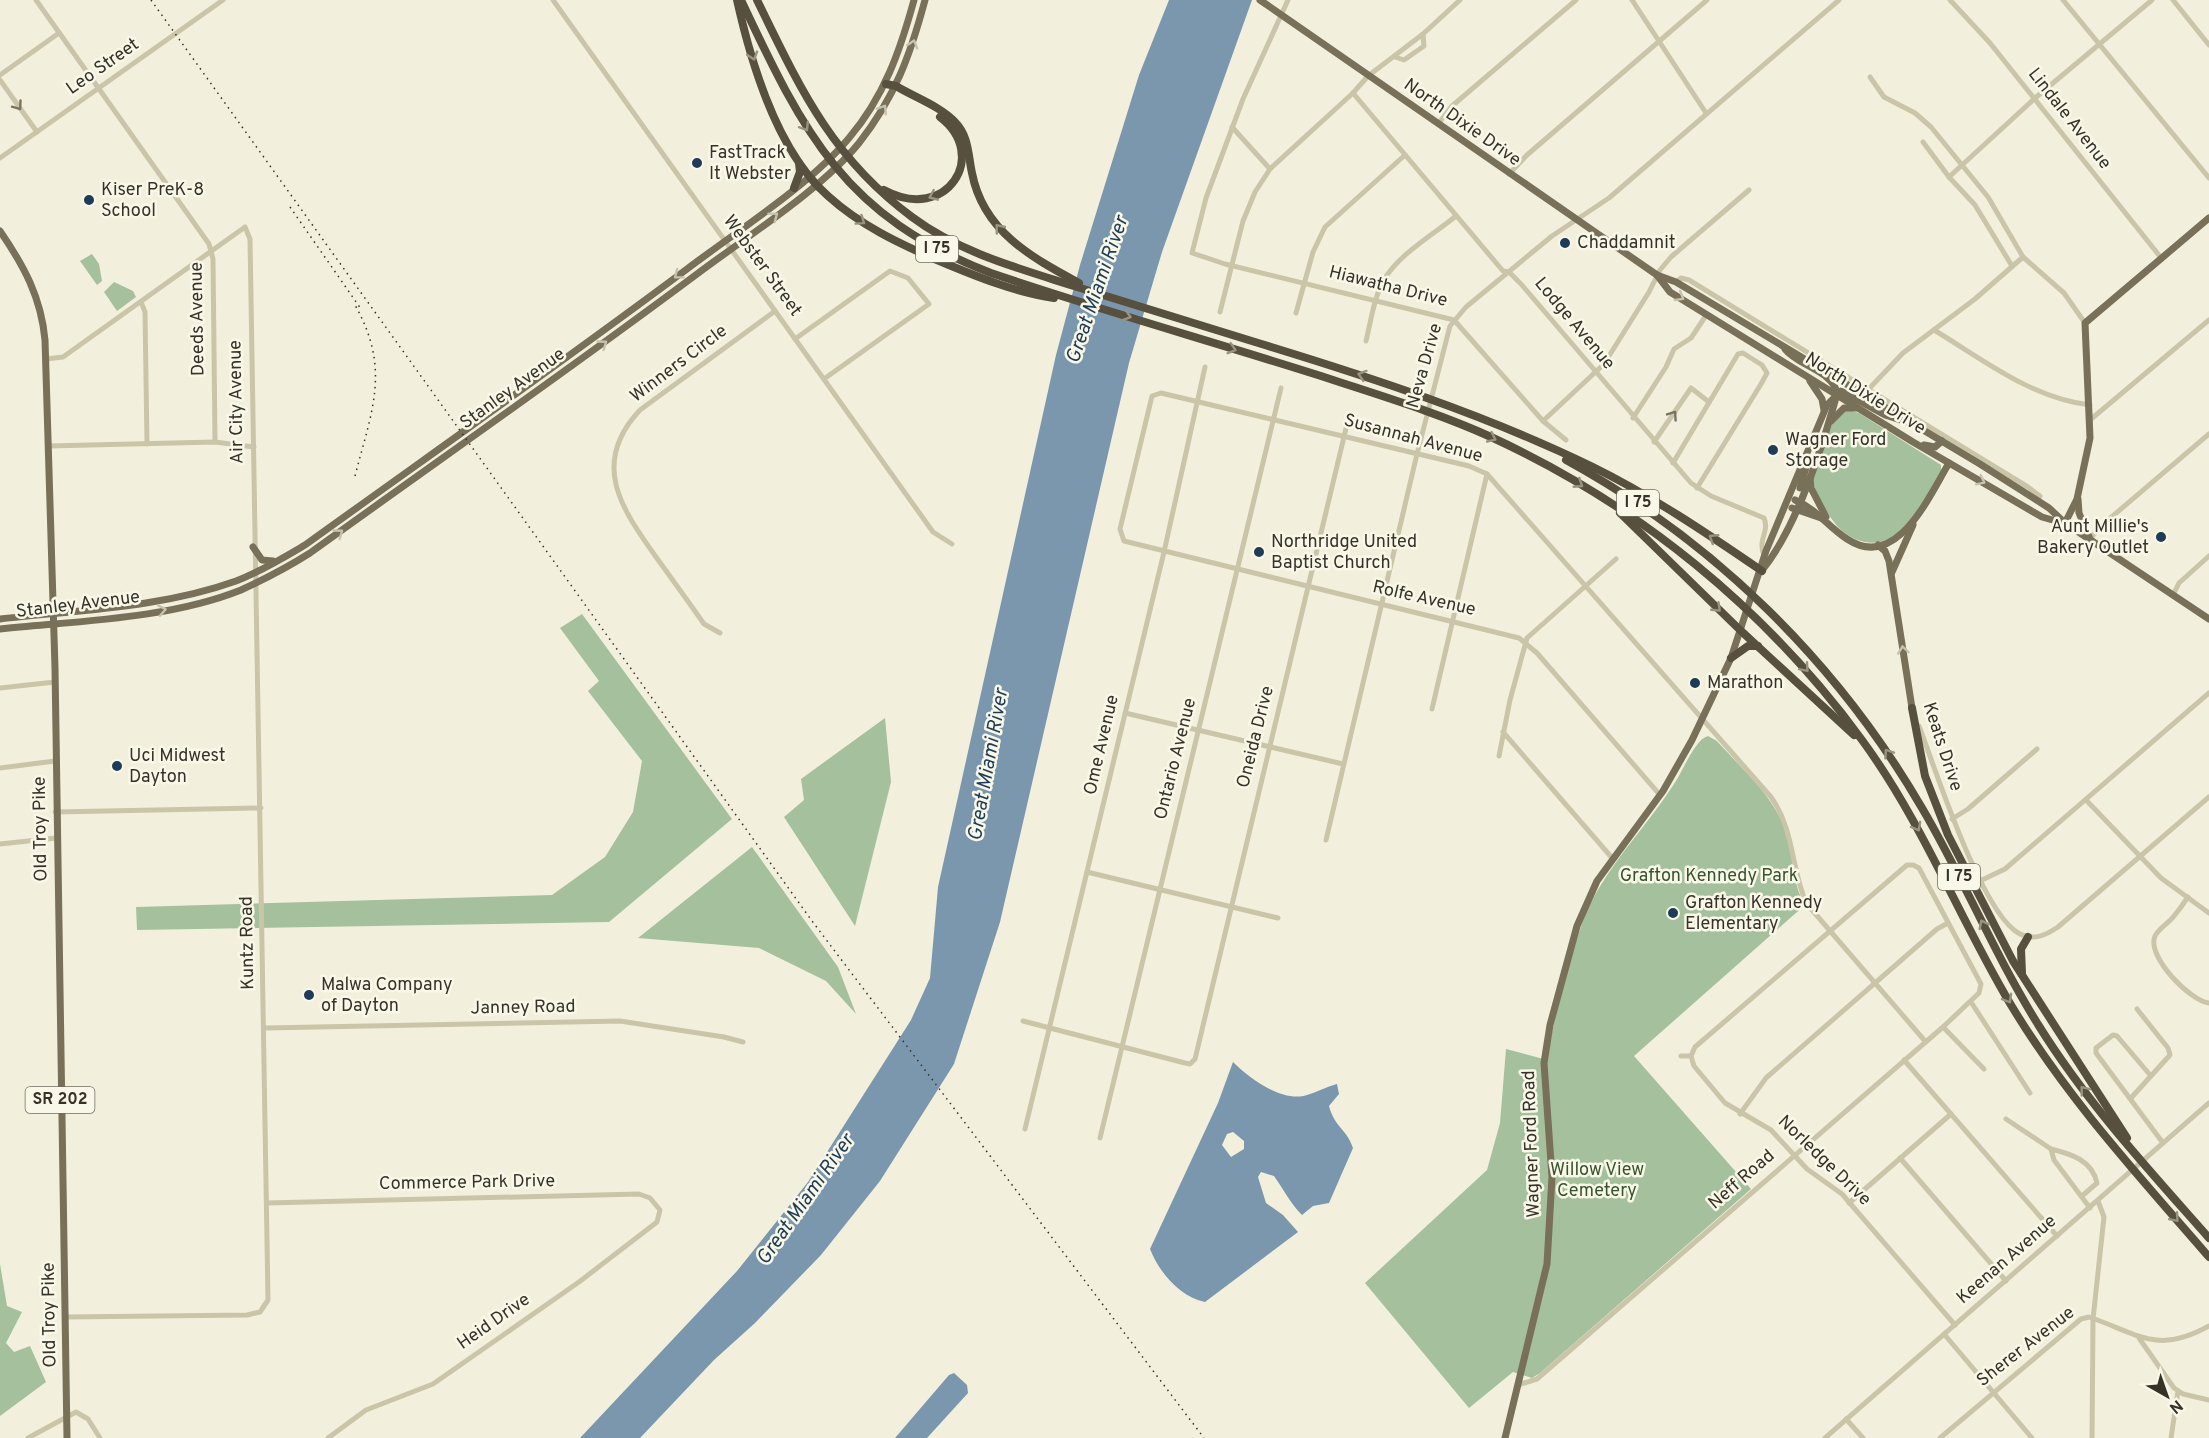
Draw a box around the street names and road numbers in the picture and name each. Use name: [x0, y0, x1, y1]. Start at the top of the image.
street label: Leo Street: [62, 34, 144, 100]
street label: Lindale Avenue: [2022, 64, 2116, 174]
street label: North Dixie Drive: [1399, 74, 1525, 172]
street label: Webster Street: [717, 211, 807, 321]
road number: I 75: [916, 236, 958, 262]
street label: Hiawatha Drive: [1326, 261, 1450, 313]
street label: Deeds Avenue: [186, 262, 210, 376]
street label: Lodge Avenue: [1529, 273, 1619, 375]
street label: Winners Circle: [626, 320, 732, 408]
street label: Neva Drive: [1402, 321, 1448, 411]
street label: Air City Avenue: [224, 340, 250, 464]
street label: Stanley Avenue: [456, 343, 570, 435]
street label: North Dixie Drive: [1800, 348, 1930, 440]
street label: Susannah Avenue: [1341, 409, 1485, 469]
road number: I 75: [1617, 490, 1659, 516]
street label: Rolfe Avenue: [1370, 576, 1478, 622]
street label: Stanley Avenue: [15, 586, 141, 624]
street label: Oneida Drive: [1232, 684, 1280, 790]
street label: Ome Avenue: [1079, 693, 1125, 797]
street label: Ontario Avenue: [1150, 696, 1202, 822]
street label: Keats Drive: [1917, 700, 1967, 794]
street label: Old Troy Pike: [29, 776, 53, 882]
road number: I 75: [1938, 864, 1980, 890]
street label: Kuntz Road: [236, 896, 260, 990]
street label: Janney Road: [470, 996, 576, 1020]
street label: Wagner Ford Road: [1518, 1070, 1546, 1218]
road number: SR 202: [26, 1087, 94, 1113]
street label: Norledge Drive: [1772, 1111, 1876, 1211]
street label: Neff Road: [1704, 1145, 1780, 1215]
street label: Commerce Park Drive: [379, 1170, 555, 1196]
street label: Keenan Avenue: [1952, 1210, 2062, 1310]
street label: Old Troy Pike: [38, 1262, 62, 1368]
street label: Heid Drive: [453, 1289, 535, 1355]
street label: Sherer Avenue: [1972, 1302, 2080, 1392]

